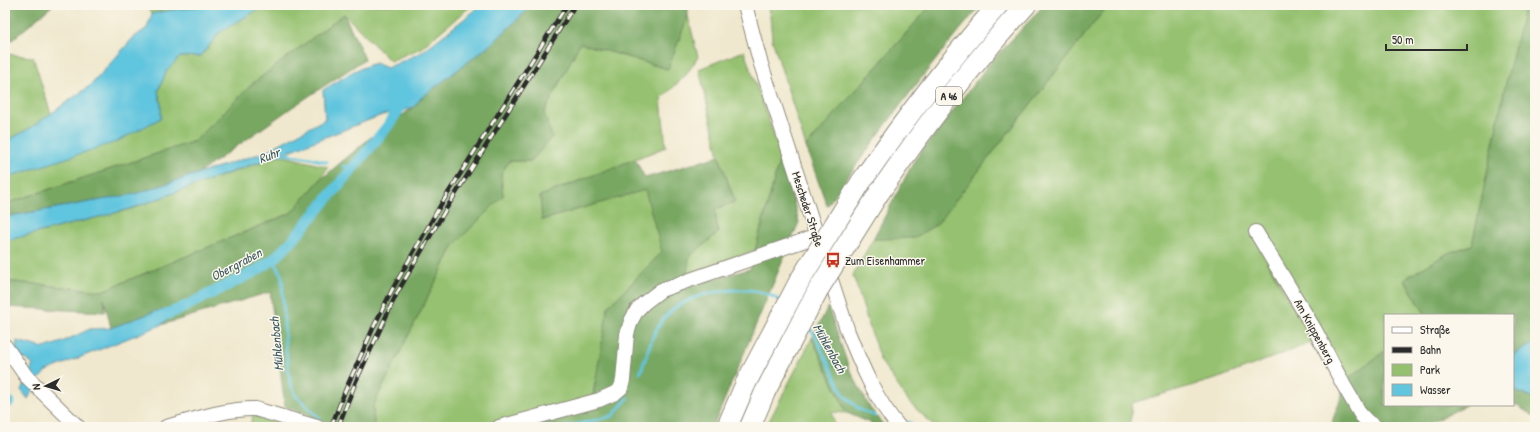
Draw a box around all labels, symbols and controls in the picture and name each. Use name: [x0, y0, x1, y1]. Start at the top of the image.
scale bar: [1386, 26, 1467, 52]
text: 50 m: [1392, 31, 1413, 48]
road number: A 46: [936, 87, 962, 105]
water label: Ruhr: [256, 142, 284, 167]
street label: Mescheder Straße: [788, 169, 828, 249]
water label: Obergraben: [207, 243, 266, 286]
bus stop icon: Zum Eisenhammer: [824, 251, 842, 269]
place label: Zum Eisenhammer: [845, 252, 925, 269]
street label: Am Knippenberg: [1290, 296, 1340, 366]
legend: [1384, 314, 1514, 406]
water label: Mühlenbach: [265, 315, 287, 372]
water label: Mühlenbach: [809, 320, 852, 377]
text: Straße: [1420, 321, 1450, 338]
text: Bahn: [1420, 341, 1441, 358]
text: Park: [1420, 361, 1440, 378]
north arrow: [26, 366, 66, 406]
text: Wasser: [1420, 381, 1451, 398]
text: N: [29, 383, 43, 390]

